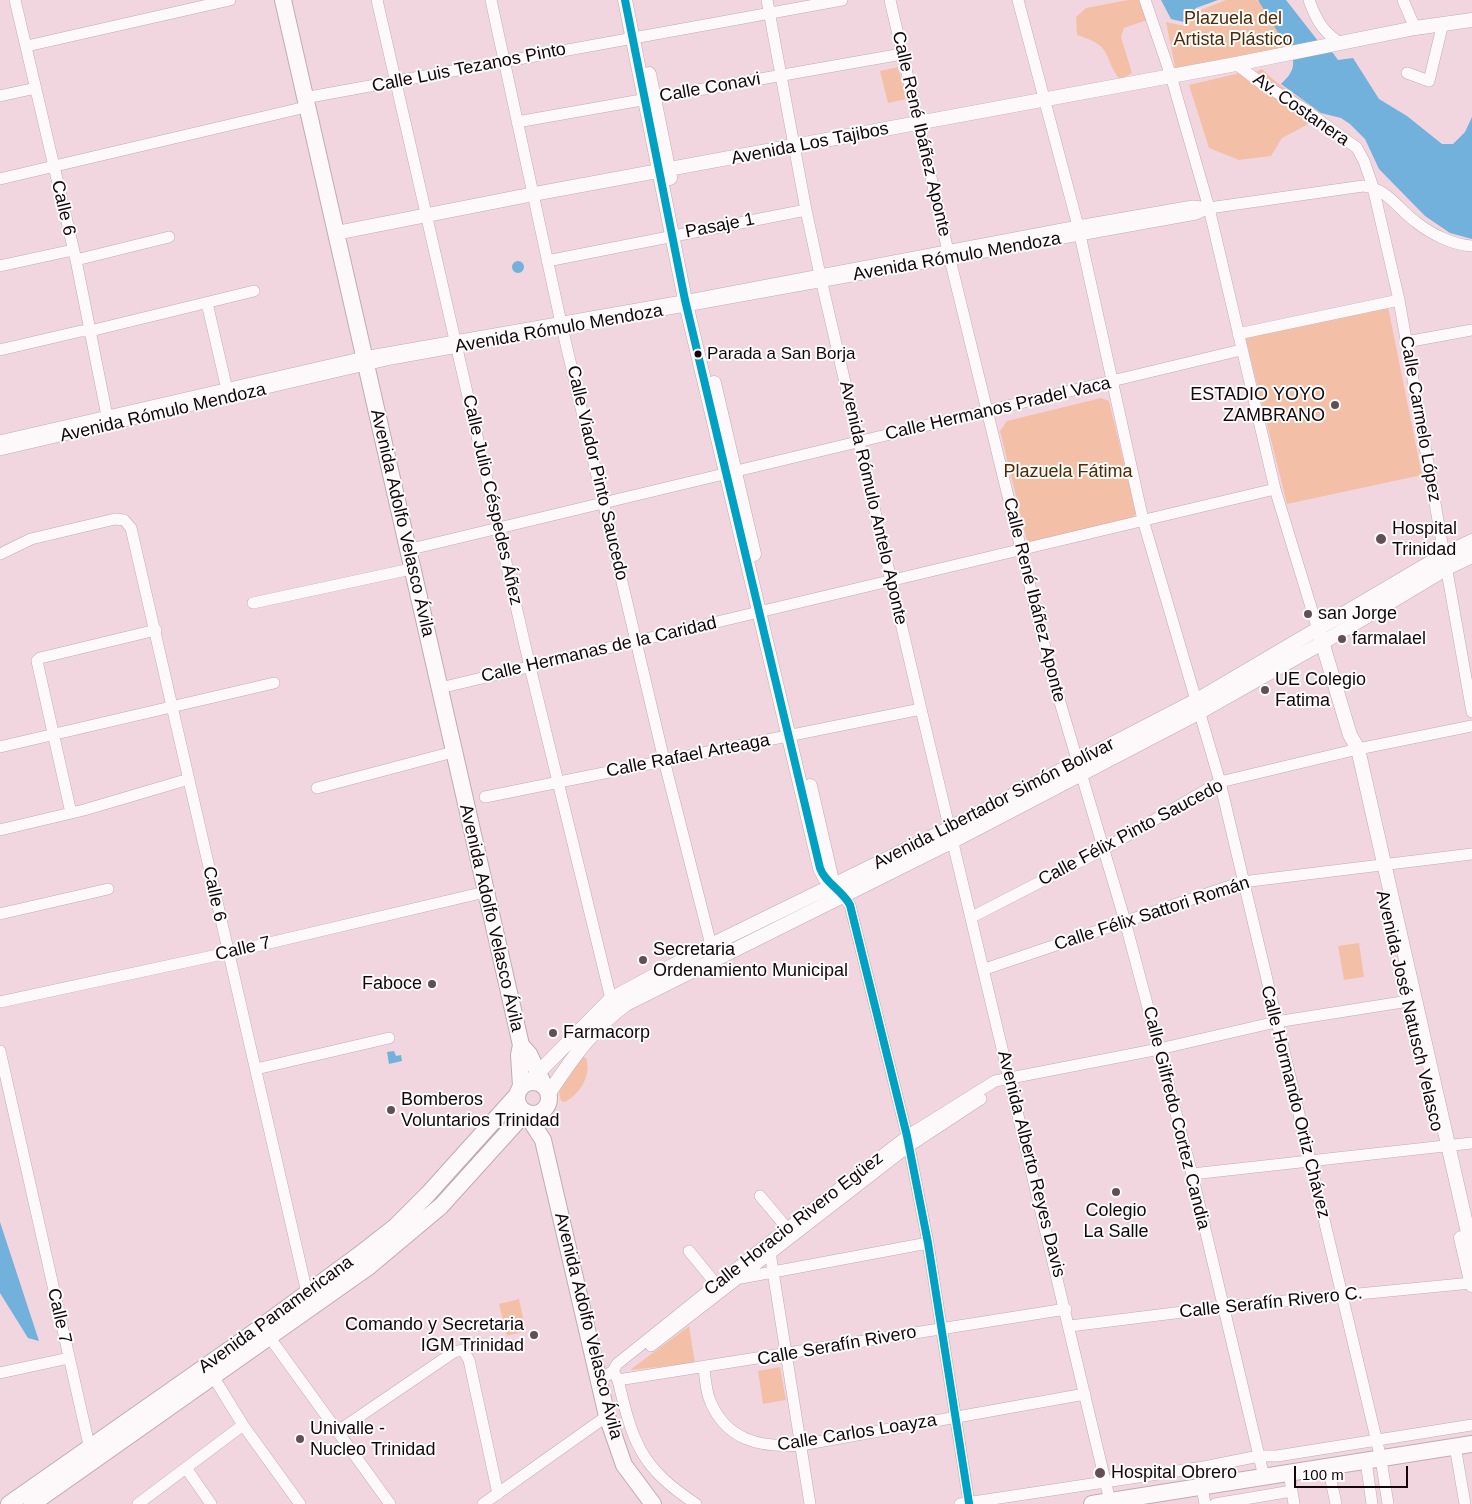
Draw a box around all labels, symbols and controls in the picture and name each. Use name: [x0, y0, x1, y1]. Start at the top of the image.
park label: Plazuela del Artista Plástico: [1173, 8, 1293, 50]
street label: Calle René Ibáñez Aponte: [887, 29, 955, 239]
street label: Calle Luis Tezanos Pinto: [370, 39, 568, 97]
street label: Calle Conavi: [658, 69, 762, 107]
street label: Av. Costanera: [1249, 69, 1353, 151]
street label: Avenida Los Tajibos: [730, 118, 890, 170]
street label: Calle 6: [46, 178, 80, 238]
street label: Pasaje 1: [684, 209, 756, 243]
street label: Avenida Rómulo Mendoza: [851, 228, 1063, 286]
street label: Avenida Rómulo Mendoza: [453, 300, 665, 358]
street label: Calle Carmelo López: [1395, 334, 1445, 504]
place label: Parada a San Borja: [707, 344, 855, 364]
marker: Parada a San Borja: [693, 349, 703, 359]
street label: Calle Viador Pinto Saucedo: [562, 363, 632, 583]
street label: Calle Hermanos Pradel Vaca: [883, 373, 1113, 445]
street label: Avenida Rómulo Mendoza: [58, 379, 268, 447]
street label: Avenida Rómulo Antelo Aponte: [834, 379, 912, 627]
place label: ESTADIO YOYO ZAMBRANO: [1190, 384, 1325, 426]
street label: Calle Julio Céspedes Áñez: [457, 393, 527, 607]
marker: ESTADIO YOYO ZAMBRANO: [1329, 399, 1341, 411]
street label: Avenida Adolfo Velasco Ávila: [365, 407, 439, 639]
park label: Plazuela Fátima: [1003, 461, 1133, 483]
street label: Calle René Ibáñez Aponte: [998, 495, 1070, 705]
place label: Hospital Trinidad: [1392, 518, 1457, 560]
marker: Hospital Trinidad: [1374, 532, 1388, 546]
place label: san Jorge: [1318, 603, 1397, 625]
marker: san Jorge: [1302, 608, 1314, 620]
street label: Calle Hermanas de la Caridad: [479, 612, 719, 688]
place label: farmalael: [1352, 628, 1426, 650]
marker: farmalael: [1336, 633, 1348, 645]
place label: UE Colegio Fatima: [1275, 669, 1366, 712]
marker: UE Colegio Fatima: [1259, 684, 1271, 696]
street label: Calle Rafael Arteaga: [604, 730, 772, 782]
street label: Avenida Libertador Simón Bolívar: [870, 734, 1118, 874]
street label: Calle Félix Pinto Saucedo: [1035, 775, 1227, 891]
street label: Avenida Adolfo Velasco Ávila: [454, 802, 528, 1034]
street label: Calle 6: [198, 864, 230, 924]
street label: Calle Félix Sattori Román: [1052, 872, 1252, 956]
street label: Avenida José Natusch Velasco: [1371, 888, 1447, 1134]
street label: Calle 7: [213, 932, 273, 966]
place label: Secretaria Ordenamiento Municipal: [653, 939, 848, 982]
marker: Secretaria Ordenamiento Municipal: [637, 954, 649, 966]
place label: Faboce: [362, 973, 422, 995]
marker: Faboce: [426, 978, 438, 990]
street label: Calle Hormando Ortiz Chávez: [1256, 983, 1334, 1221]
street label: Calle Gilfredo Cortez Candia: [1138, 1004, 1214, 1232]
place label: Farmacorp: [563, 1022, 650, 1044]
marker: Farmacorp: [547, 1027, 559, 1039]
street label: Avenida Alberto Reyes Davis: [992, 1048, 1070, 1280]
place label: Bomberos Voluntarios Trinidad: [401, 1089, 559, 1132]
marker: Bomberos Voluntarios Trinidad: [385, 1104, 397, 1116]
street label: Calle Horacio Rivero Egüez: [700, 1147, 888, 1301]
marker: Colegio La Salle: [1110, 1186, 1122, 1198]
place label: Colegio La Salle: [1083, 1200, 1149, 1242]
street label: Avenida Adolfo Velasco Ávila: [549, 1210, 627, 1442]
street label: Avenida Panamericana: [194, 1252, 358, 1378]
street label: Calle Serafín Rivero C.: [1178, 1283, 1364, 1323]
street label: Calle 7: [42, 1286, 76, 1346]
place label: Comando y Secretaria IGM Trinidad: [345, 1314, 524, 1356]
street label: Calle Serafín Rivero: [756, 1321, 918, 1371]
marker: Comando y Secretaria IGM Trinidad: [528, 1329, 540, 1341]
street label: Calle Carlos Loayza: [776, 1410, 938, 1456]
place label: Univalle - Nucleo Trinidad: [310, 1418, 435, 1460]
marker: Univalle - Nucleo Trinidad: [294, 1433, 306, 1445]
scale bar: [1297, 1456, 1411, 1488]
place label: Hospital Obrero: [1111, 1462, 1237, 1484]
marker: Hospital Obrero: [1093, 1466, 1107, 1480]
text: 100 m: [1302, 1466, 1344, 1483]

